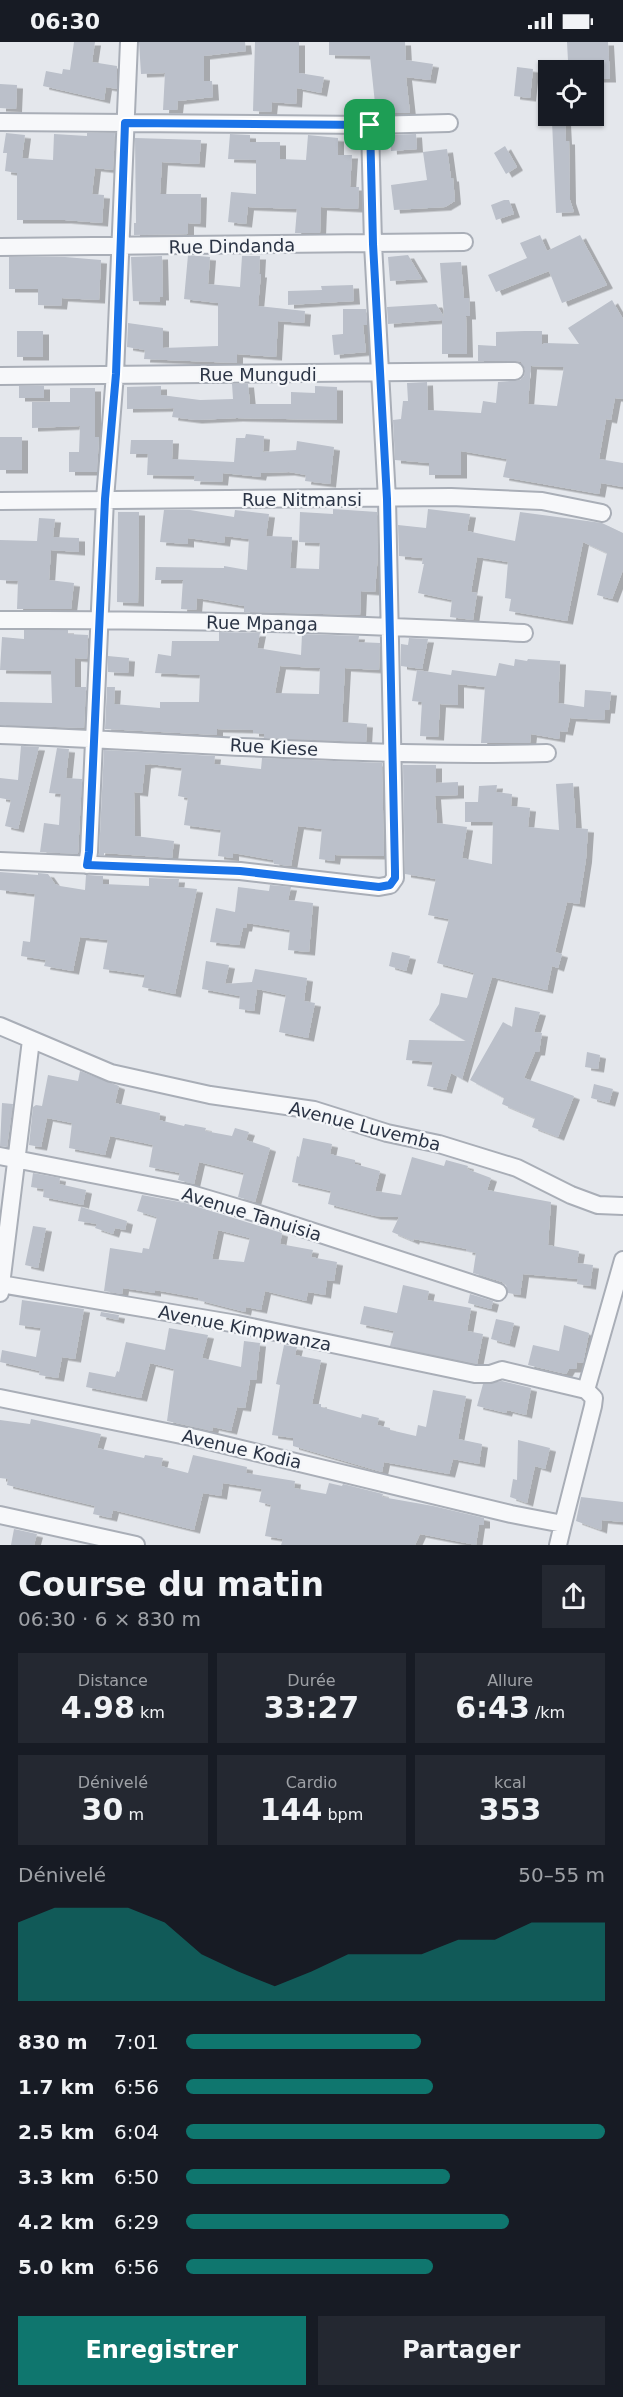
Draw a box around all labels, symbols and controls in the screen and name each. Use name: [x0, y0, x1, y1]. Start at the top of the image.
text: 06:30: [30, 9, 100, 34]
map controls: [538, 60, 604, 126]
button: locate: [538, 60, 604, 126]
pin: [344, 99, 395, 150]
icon: arrive: [353, 108, 386, 141]
street label: Rue Dindanda: [169, 234, 295, 258]
street label: Rue Mungudi: [199, 364, 317, 385]
street label: Rue Nitmansi: [242, 489, 362, 510]
street label: Rue Mpanga: [206, 612, 318, 634]
street label: Rue Kiese: [229, 734, 319, 760]
street label: Avenue Luvemba: [287, 1097, 443, 1155]
street label: Avenue Tanuisia: [180, 1183, 324, 1245]
street label: Avenue Kimpwanza: [157, 1301, 333, 1355]
street label: Avenue Kodia: [180, 1425, 304, 1473]
text: Course du matin: [18, 1565, 324, 1604]
button: share: [542, 1565, 605, 1628]
text: 06:30 · 6 × 830 m: [18, 1607, 201, 1631]
text: Distance: [78, 1671, 148, 1690]
text: Durée: [287, 1671, 336, 1690]
text: Allure: [487, 1671, 533, 1690]
text: 4.98: [61, 1690, 135, 1725]
text: 33:27: [264, 1690, 359, 1725]
text: 6:43: [455, 1690, 530, 1725]
text: km: [135, 1703, 165, 1722]
text: /km: [530, 1703, 565, 1722]
text: Dénivelé: [78, 1773, 148, 1792]
text: Cardio: [286, 1773, 337, 1792]
text: kcal: [494, 1773, 526, 1792]
text: 30: [82, 1792, 123, 1827]
text: 144: [260, 1792, 322, 1827]
text: 353: [479, 1792, 541, 1827]
text: m: [123, 1805, 144, 1824]
text: bpm: [322, 1805, 363, 1824]
text: Dénivelé: [18, 1863, 106, 1887]
text: 50–55 m: [518, 1863, 605, 1887]
text: 830 m: [18, 2030, 88, 2054]
text: 7:01: [114, 2030, 159, 2054]
text: 1.7 km: [18, 2075, 95, 2099]
text: 6:56: [114, 2075, 159, 2099]
text: 2.5 km: [18, 2120, 95, 2144]
text: 6:04: [114, 2120, 159, 2144]
text: 3.3 km: [18, 2165, 95, 2189]
text: 6:50: [114, 2165, 159, 2189]
text: 4.2 km: [18, 2210, 95, 2234]
text: 6:29: [114, 2210, 159, 2234]
text: 5.0 km: [18, 2255, 95, 2279]
text: 6:56: [114, 2255, 159, 2279]
button: Enregistrer: [18, 2316, 306, 2385]
button: Partager: [318, 2316, 605, 2385]

